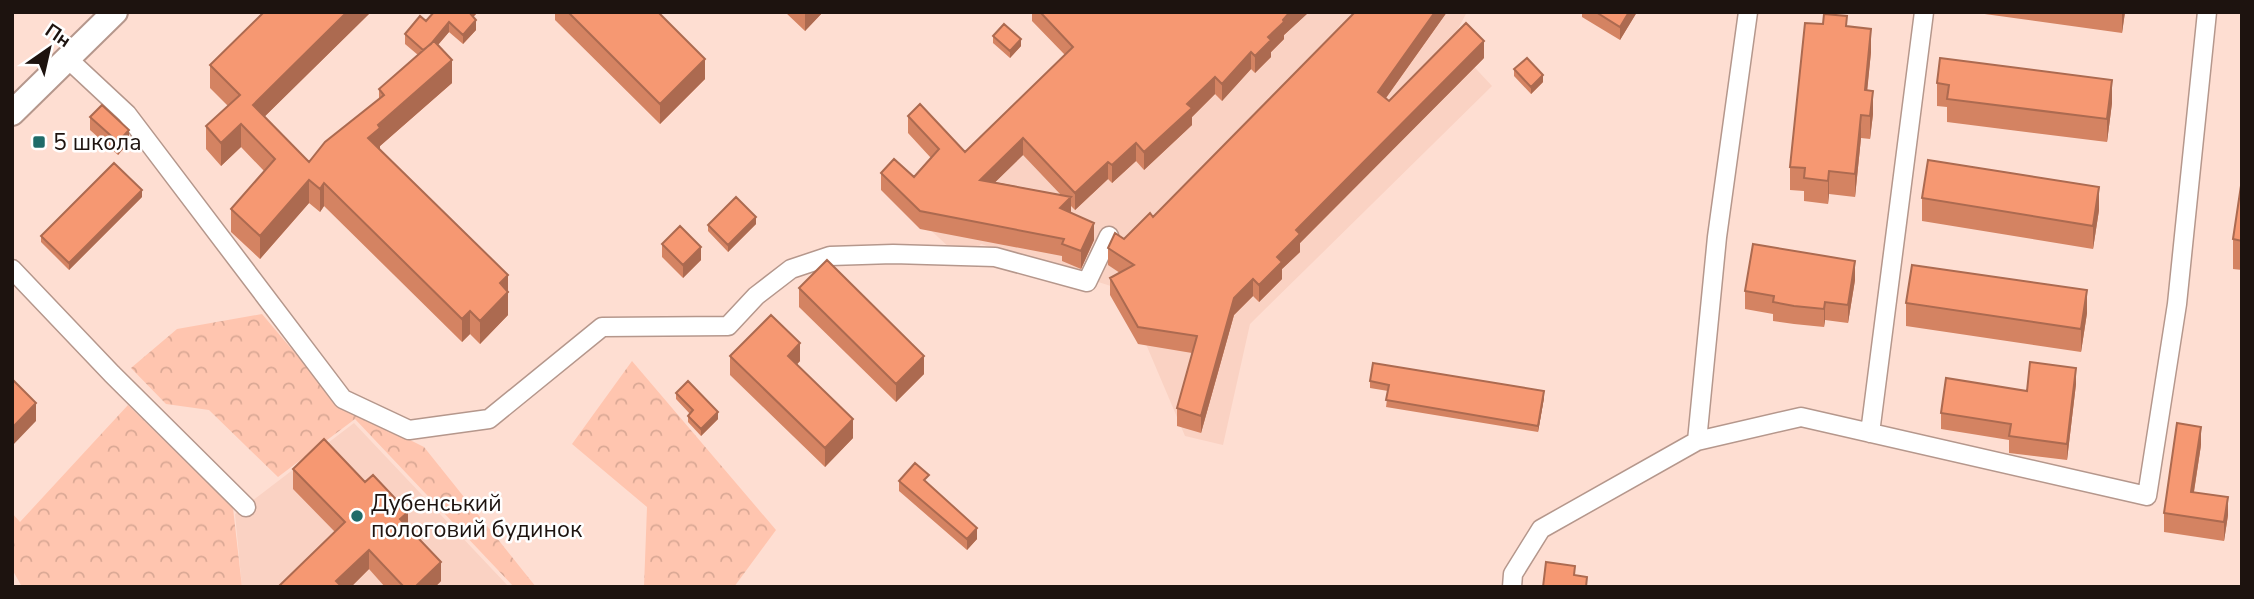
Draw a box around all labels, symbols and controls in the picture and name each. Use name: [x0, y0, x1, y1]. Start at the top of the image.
north arrow: [14, 14, 84, 84]
text: Пн: [40, 18, 76, 54]
place label: 5 школа: [53, 127, 142, 158]
marker: 5 школа: [31, 134, 47, 150]
place label: Дубенський пологовий будинок: [371, 488, 583, 545]
marker: Дубенський пологовий будинок: [349, 508, 365, 524]

